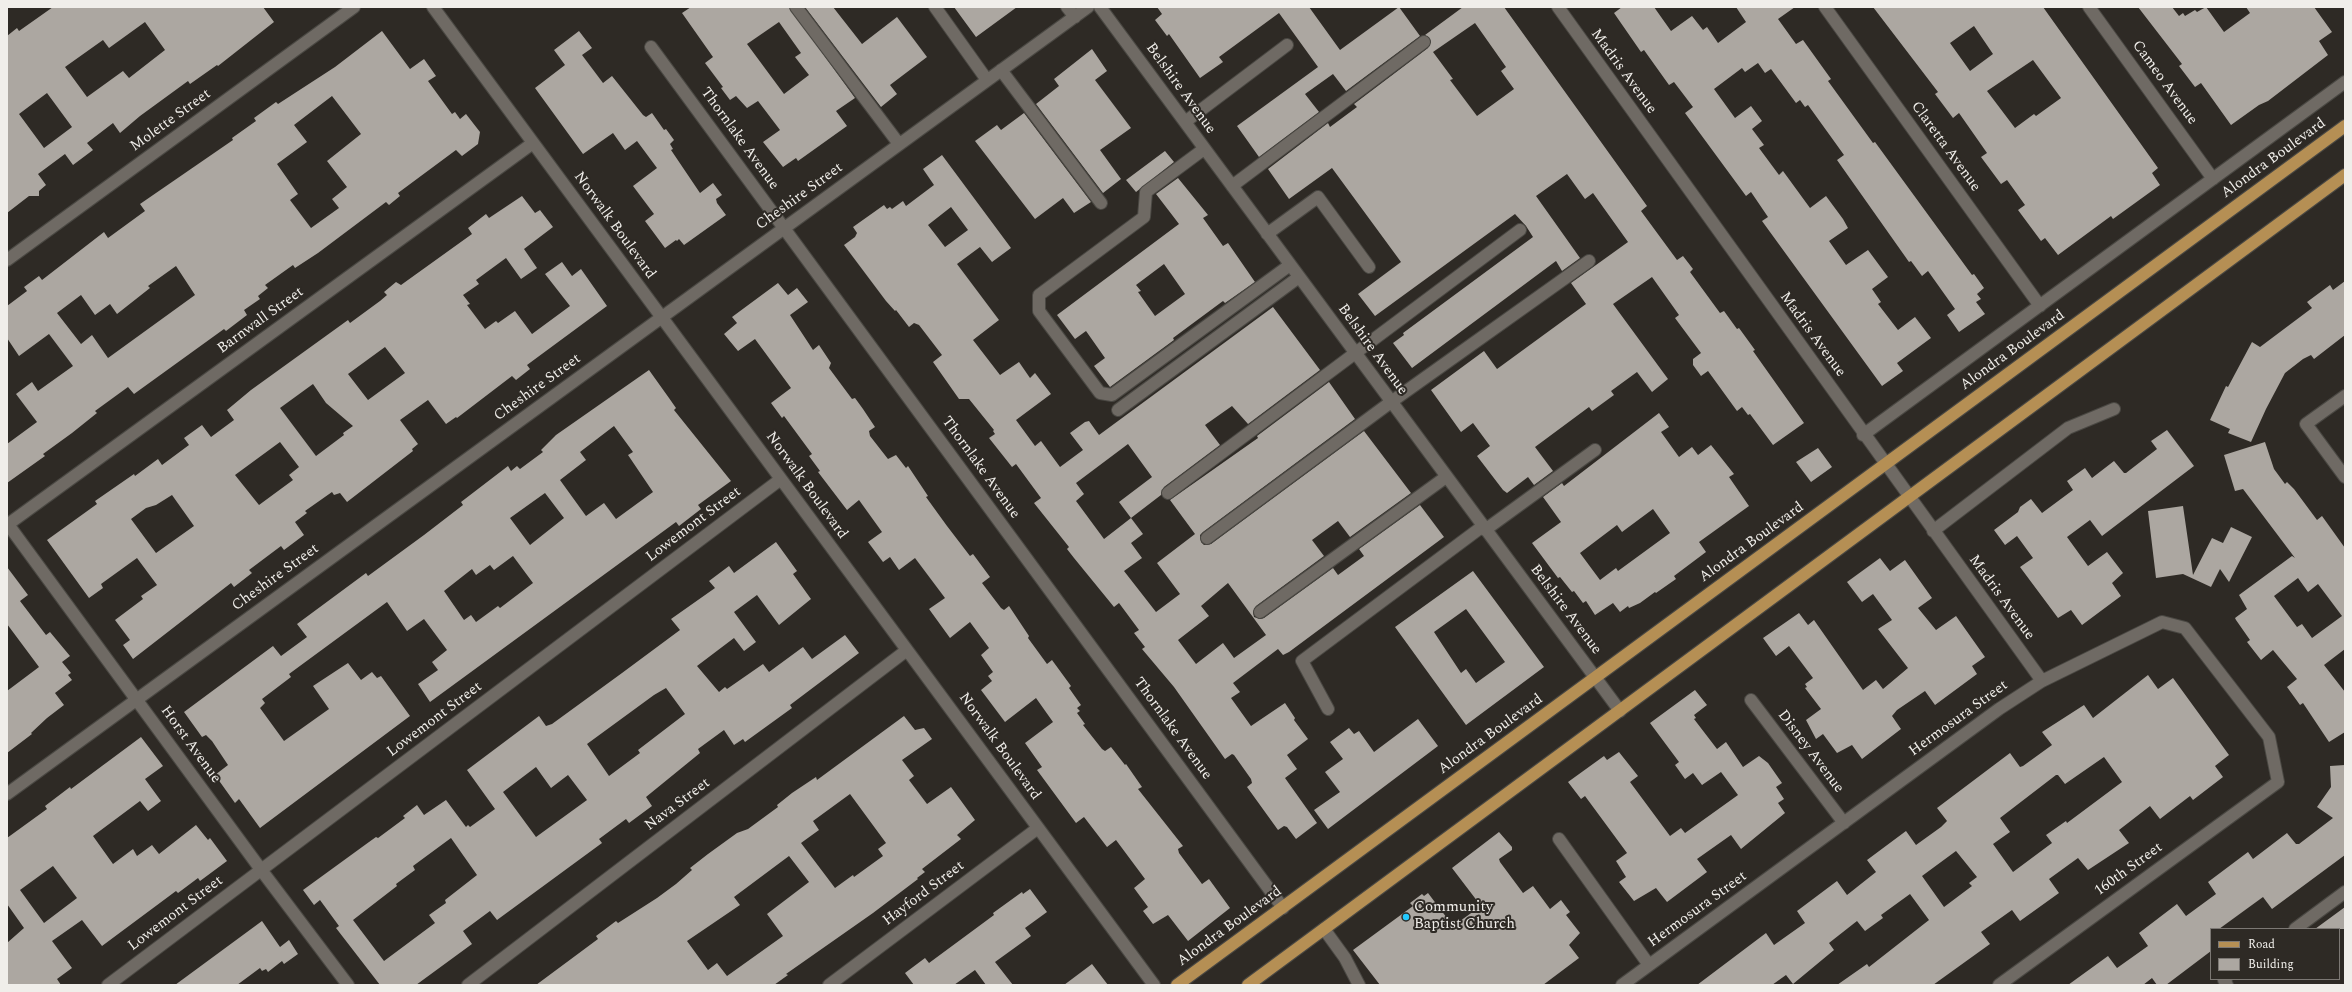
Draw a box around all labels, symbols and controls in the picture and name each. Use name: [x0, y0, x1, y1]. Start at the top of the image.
street label: Madris Avenue: [1586, 26, 1660, 118]
street label: Cameo Avenue: [2127, 37, 2201, 129]
street label: Belshire Avenue: [1141, 40, 1219, 138]
street label: Thornlake Avenue: [696, 84, 782, 194]
street label: Molette Street: [127, 86, 215, 156]
street label: Claretta Avenue: [1906, 98, 1984, 196]
street label: Alondra Boulevard: [2218, 115, 2330, 203]
street label: Cheshire Street: [753, 159, 847, 235]
street label: Norwalk Boulevard: [569, 169, 659, 283]
street label: Barnwall Street: [214, 284, 308, 358]
street label: Madris Avenue: [1775, 289, 1849, 381]
street label: Belshire Avenue: [1333, 301, 1411, 399]
street label: Alondra Boulevard: [1957, 307, 2069, 395]
street label: Cheshire Street: [491, 350, 585, 426]
street label: Thornlake Avenue: [937, 413, 1023, 523]
street label: Norwalk Boulevard: [761, 429, 851, 543]
street label: Lowemont Street: [643, 483, 745, 567]
street label: Alondra Boulevard: [1696, 499, 1808, 587]
street label: Cheshire Street: [229, 540, 323, 616]
street label: Madris Avenue: [1964, 552, 2038, 644]
street label: Belshire Avenue: [1525, 561, 1605, 659]
street label: Thornlake Avenue: [1129, 674, 1215, 784]
street label: Hermosura Street: [1906, 677, 2012, 761]
street label: Lowemont Street: [384, 678, 486, 762]
street label: Norwalk Boulevard: [954, 690, 1044, 804]
street label: Alondra Boulevard: [1435, 691, 1547, 779]
street label: Horst Avenue: [156, 703, 224, 787]
street label: Disney Avenue: [1773, 707, 1847, 797]
street label: Nava Street: [642, 775, 714, 835]
street label: 160th Street: [2091, 839, 2167, 901]
street label: Hayford Street: [880, 858, 968, 930]
street label: Hermosura Street: [1645, 868, 1751, 952]
street label: Lowemont Street: [125, 872, 227, 956]
street label: Alondra Boulevard: [1174, 883, 1286, 971]
place label: Community Baptist Church: [1414, 899, 1515, 934]
marker: Community Baptist Church: [1401, 912, 1411, 922]
legend: [2210, 928, 2340, 980]
text: Road: [2248, 935, 2275, 954]
text: Building: [2248, 955, 2294, 974]

